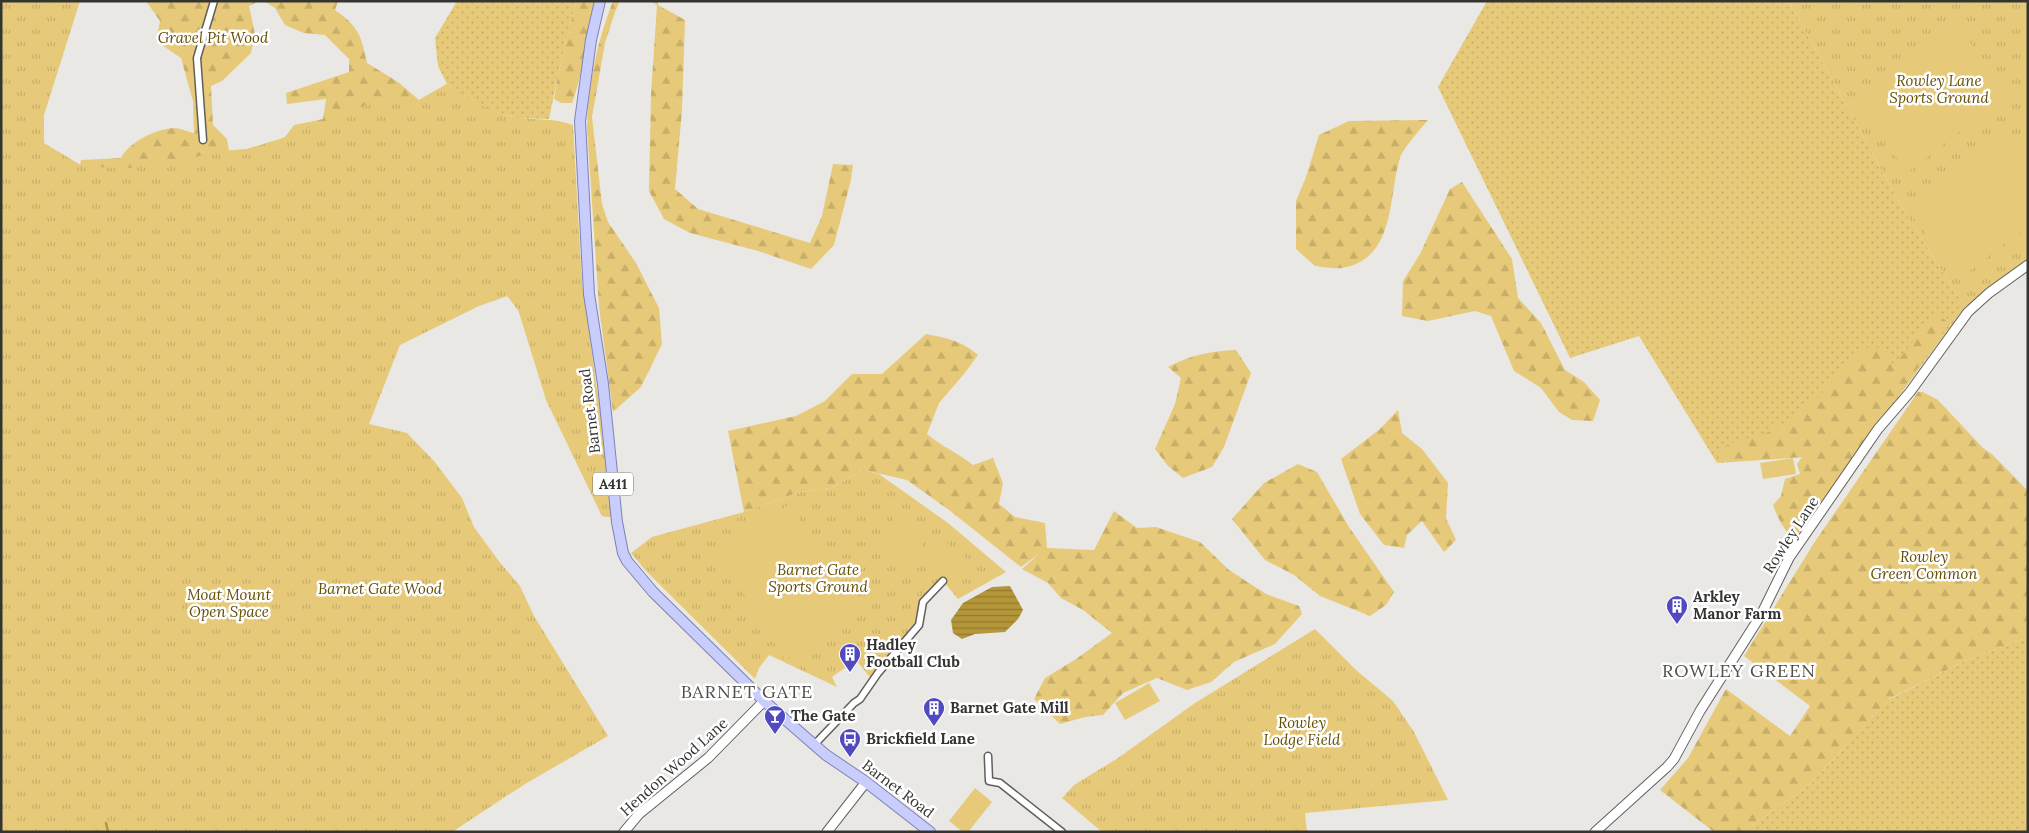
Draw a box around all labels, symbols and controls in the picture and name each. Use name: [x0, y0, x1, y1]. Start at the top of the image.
park label: Gravel Pit Wood: [158, 28, 269, 47]
park label: Rowley Lane Sports Ground: [1889, 71, 1989, 107]
street label: Barnet Road: [575, 368, 604, 455]
road number: A411: [593, 472, 633, 496]
street label: Rowley Lane: [1759, 493, 1822, 577]
park label: Rowley Green Common: [1871, 547, 1978, 583]
park label: Barnet Gate Sports Ground: [768, 560, 868, 596]
park label: Barnet Gate Wood: [318, 579, 443, 598]
park label: Moat Mount Open Space: [187, 585, 271, 621]
place label: Arkley Manor Farm: [1693, 587, 1782, 623]
building icon: Arkley Manor Farm: [1665, 594, 1689, 625]
place label: Hadley Football Club: [866, 635, 960, 671]
building icon: Hadley Football Club: [838, 642, 862, 673]
district label: ROWLEY GREEN: [1662, 659, 1816, 682]
district label: BARNET GATE: [681, 680, 813, 703]
building icon: Barnet Gate Mill: [922, 696, 946, 727]
place label: Barnet Gate Mill: [950, 698, 1069, 717]
bar icon: The Gate: [763, 704, 787, 735]
place label: The Gate: [791, 706, 855, 725]
street label: Hendon Wood Lane: [616, 713, 731, 820]
park label: Rowley Lodge Field: [1264, 713, 1341, 749]
bus stop icon: Brickfield Lane: [838, 727, 862, 758]
place label: Brickfield Lane: [866, 729, 975, 748]
street label: Barnet Road: [859, 755, 938, 822]

